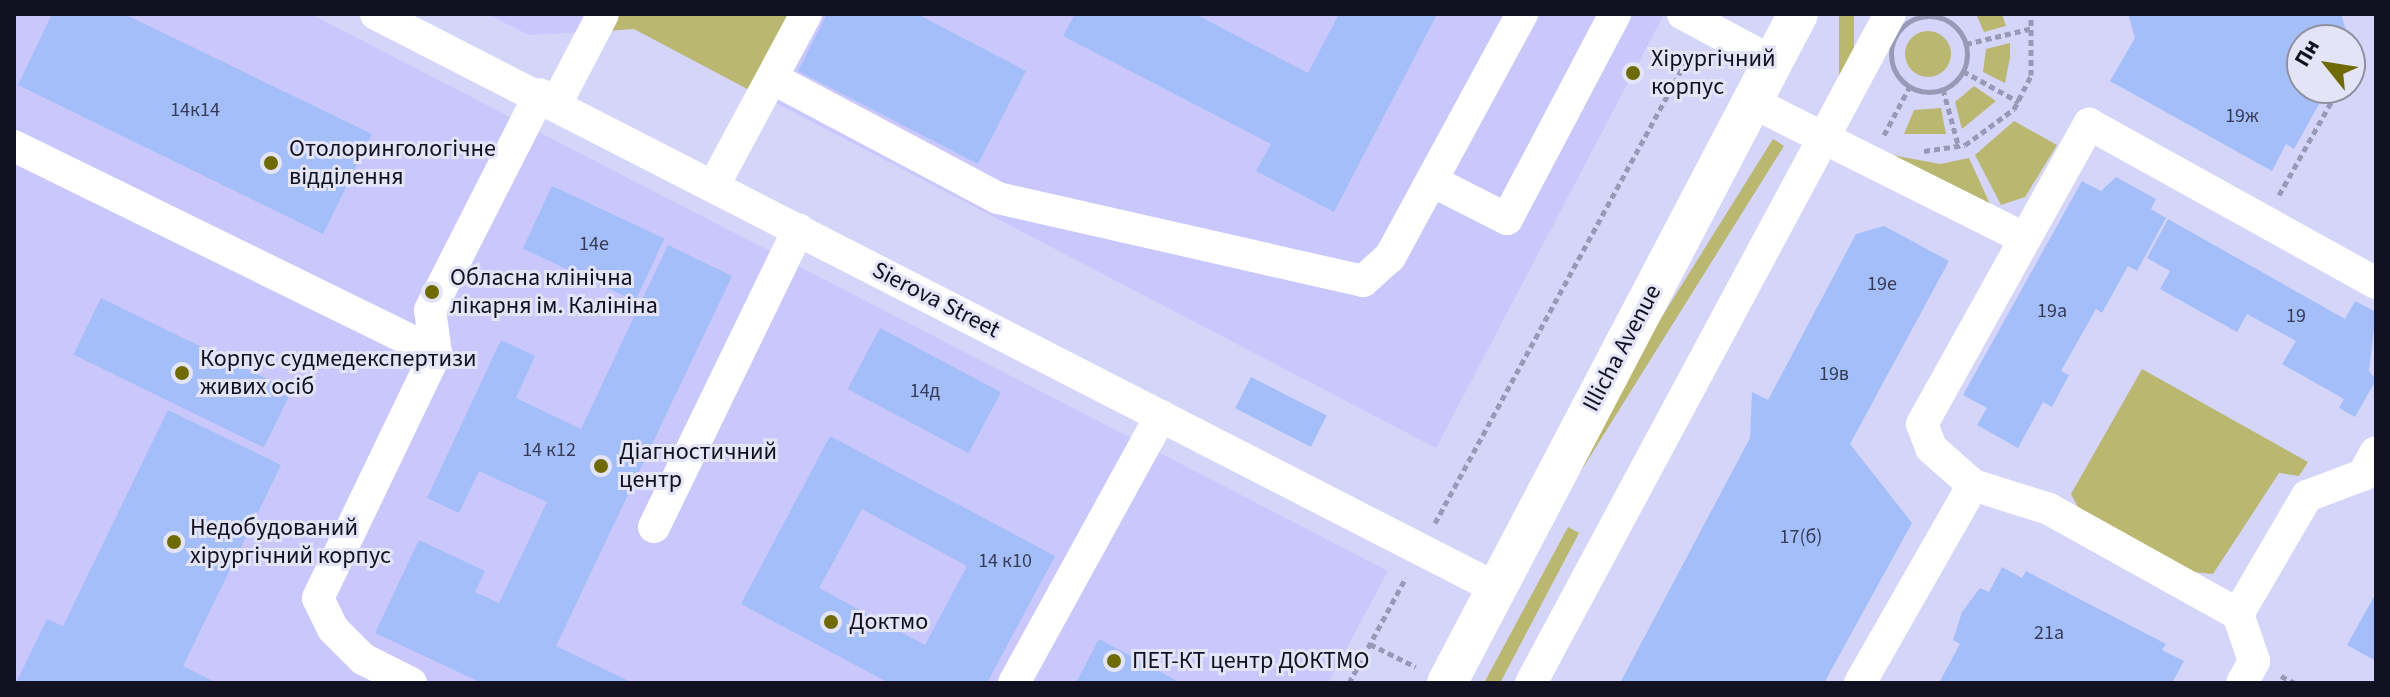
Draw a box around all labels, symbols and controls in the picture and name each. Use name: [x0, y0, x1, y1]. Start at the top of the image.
north arrow: [2286, 24, 2366, 104]
text: Пн: [2286, 33, 2328, 73]
place label: Хірургічний корпус: [1651, 45, 1776, 101]
marker: Хірургічний корпус: [1622, 62, 1644, 84]
house number: 14к14: [170, 98, 220, 122]
house number: 19ж: [2225, 104, 2259, 128]
place label: Отолорингологічне відділення: [289, 135, 496, 191]
marker: Отолорингологічне відділення: [260, 152, 282, 174]
house number: 14е: [579, 232, 609, 256]
street label: Sierova Street: [867, 256, 1005, 344]
place label: Обласна клінічна лікарня ім. Калініна: [450, 264, 658, 320]
house number: 19е: [1867, 272, 1897, 296]
street label: Illicha Avenue: [1577, 280, 1667, 416]
marker: Обласна клінічна лікарня ім. Калініна: [421, 281, 443, 303]
house number: 19а: [2037, 299, 2067, 323]
house number: 19: [2286, 304, 2306, 328]
place label: Корпус судмедекспертизи живих осіб: [200, 345, 476, 401]
marker: Корпус судмедекспертизи живих осіб: [171, 362, 193, 384]
house number: 19в: [1819, 362, 1849, 386]
house number: 14д: [910, 379, 940, 403]
house number: 14 к12: [522, 438, 576, 462]
place label: Діагностичний центр: [619, 438, 777, 494]
marker: Діагностичний центр: [590, 455, 612, 477]
place label: Недобудований хірургічний корпус: [190, 514, 391, 570]
house number: 17(б): [1780, 525, 1822, 549]
marker: Недобудований хірургічний корпус: [165, 533, 183, 551]
house number: 14 к10: [978, 549, 1032, 573]
place label: Доктмо: [849, 608, 928, 636]
marker: Доктмо: [820, 611, 842, 633]
house number: 21а: [2034, 621, 2064, 645]
place label: ПЕТ-КТ центр ДОКТМО: [1132, 647, 1369, 675]
marker: ПЕТ-КТ центр ДОКТМО: [1103, 650, 1125, 672]

